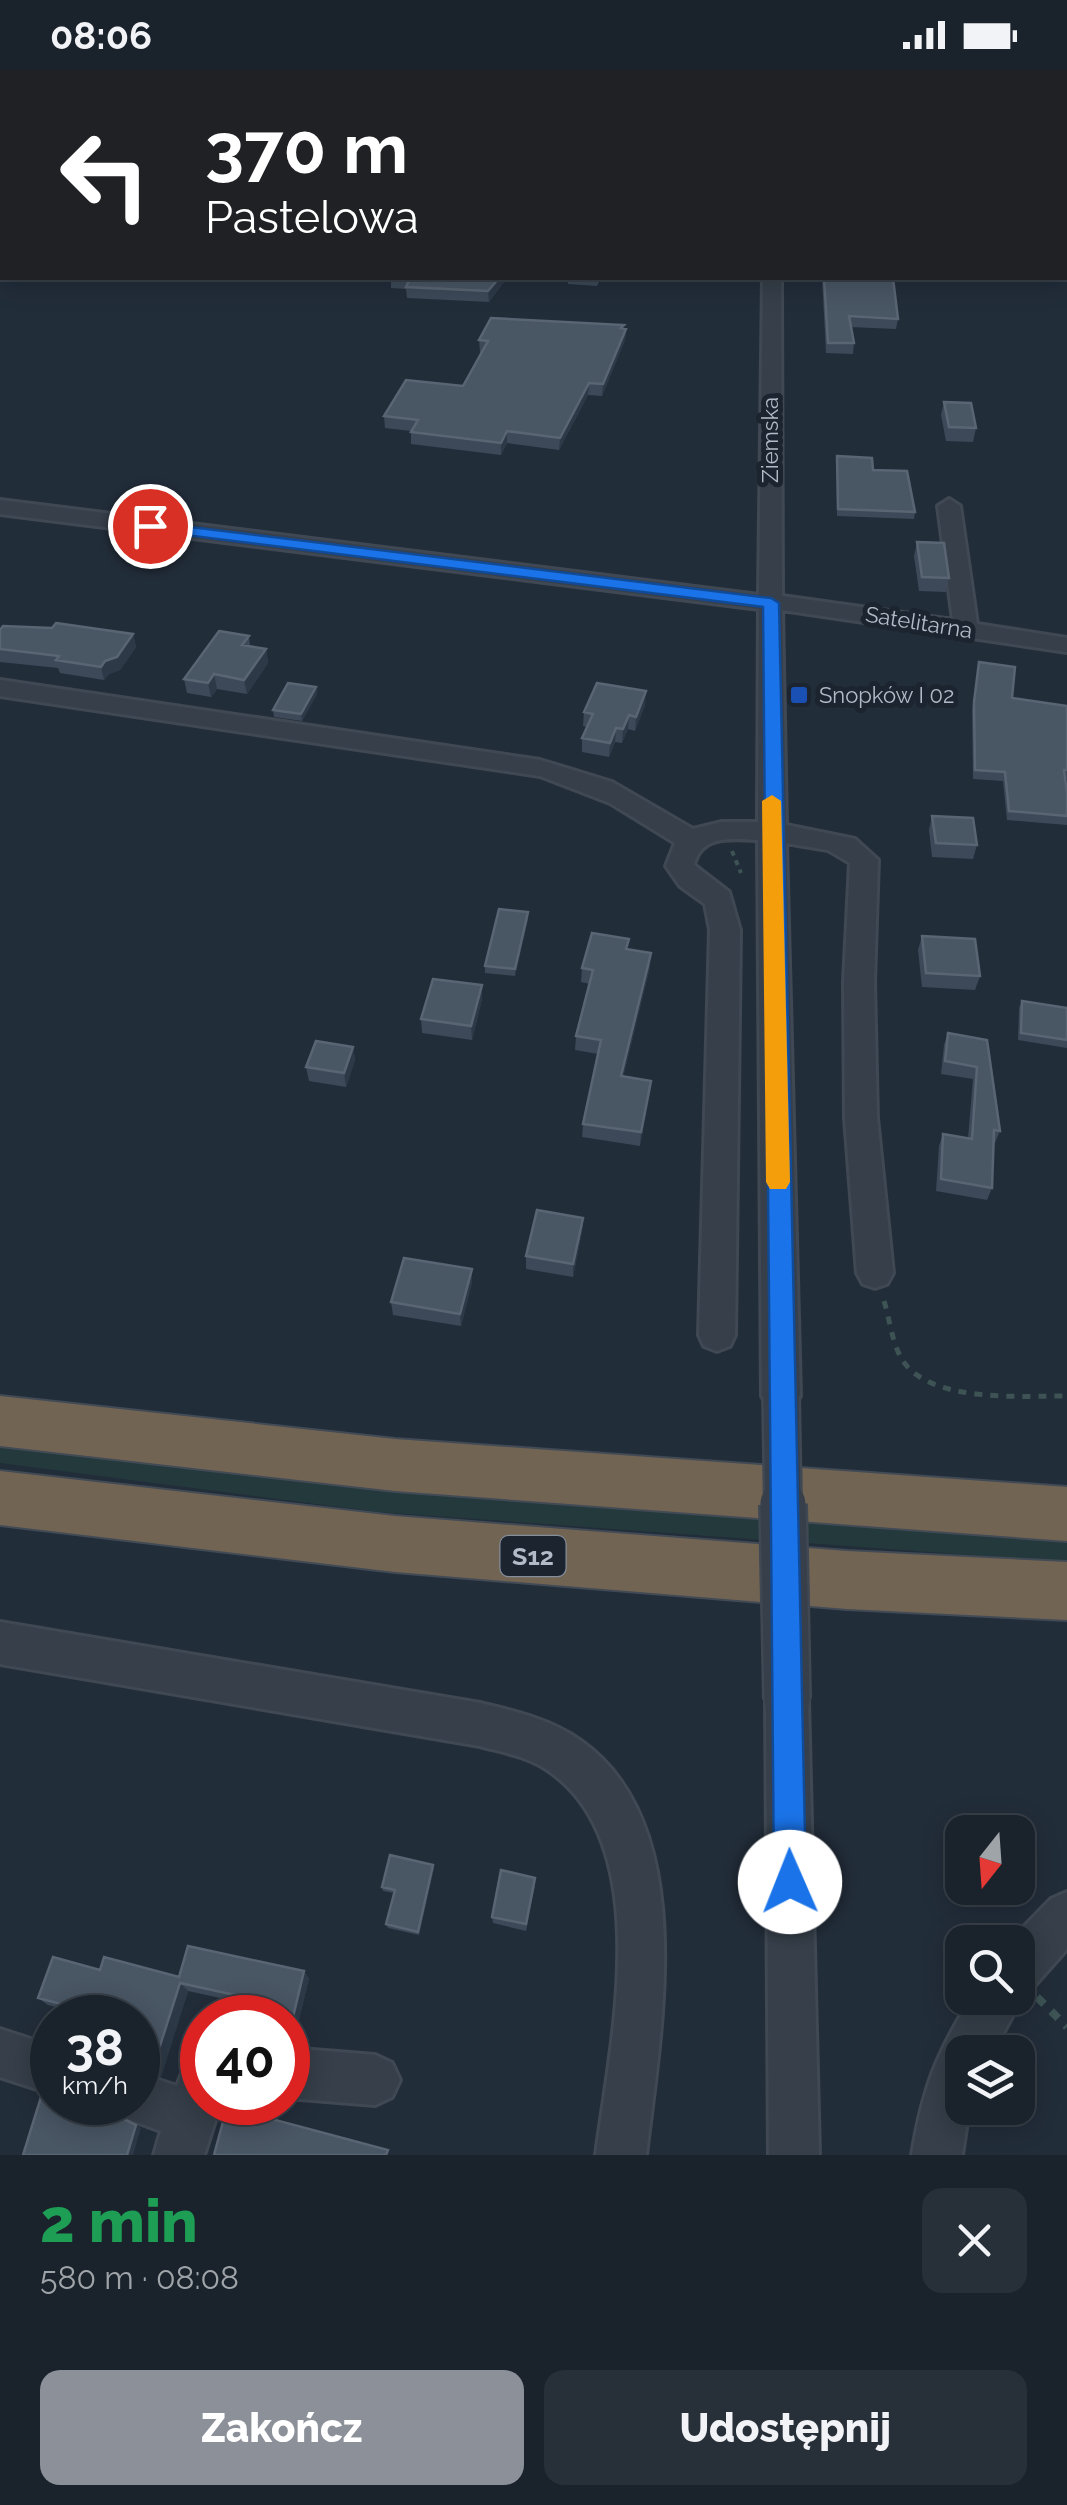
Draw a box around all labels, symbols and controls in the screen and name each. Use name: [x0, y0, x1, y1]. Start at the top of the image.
text: 08:06: [50, 13, 152, 58]
text: 370 m: [205, 107, 408, 189]
icon: left: [40, 110, 170, 240]
text: Pastelowa: [205, 191, 419, 244]
street label: Ziemska: [757, 397, 783, 483]
pin: [108, 484, 193, 569]
icon: arrive: [123, 499, 178, 554]
street label: Satelitarna: [864, 601, 974, 643]
place label: Snopków I 02: [819, 682, 954, 708]
marker: Snopków I 02: [788, 684, 810, 706]
road number: S12: [500, 1536, 566, 1576]
north arrow: [945, 1815, 1035, 1905]
map controls: [945, 1815, 1035, 2125]
position arrow: [738, 1830, 842, 1934]
button: search: [945, 1925, 1035, 2015]
speed limit sign: 40: [180, 1995, 310, 2125]
text: 38: [66, 2018, 124, 2077]
button: layers: [945, 2035, 1035, 2125]
text: km/h: [62, 2070, 128, 2100]
text: 2 min: [40, 2186, 198, 2256]
button: close: [922, 2188, 1027, 2293]
text: 580 m · 08:08: [40, 2259, 239, 2296]
button: Zakończ: [40, 2370, 524, 2485]
button: Udostępnij: [544, 2370, 1027, 2485]

